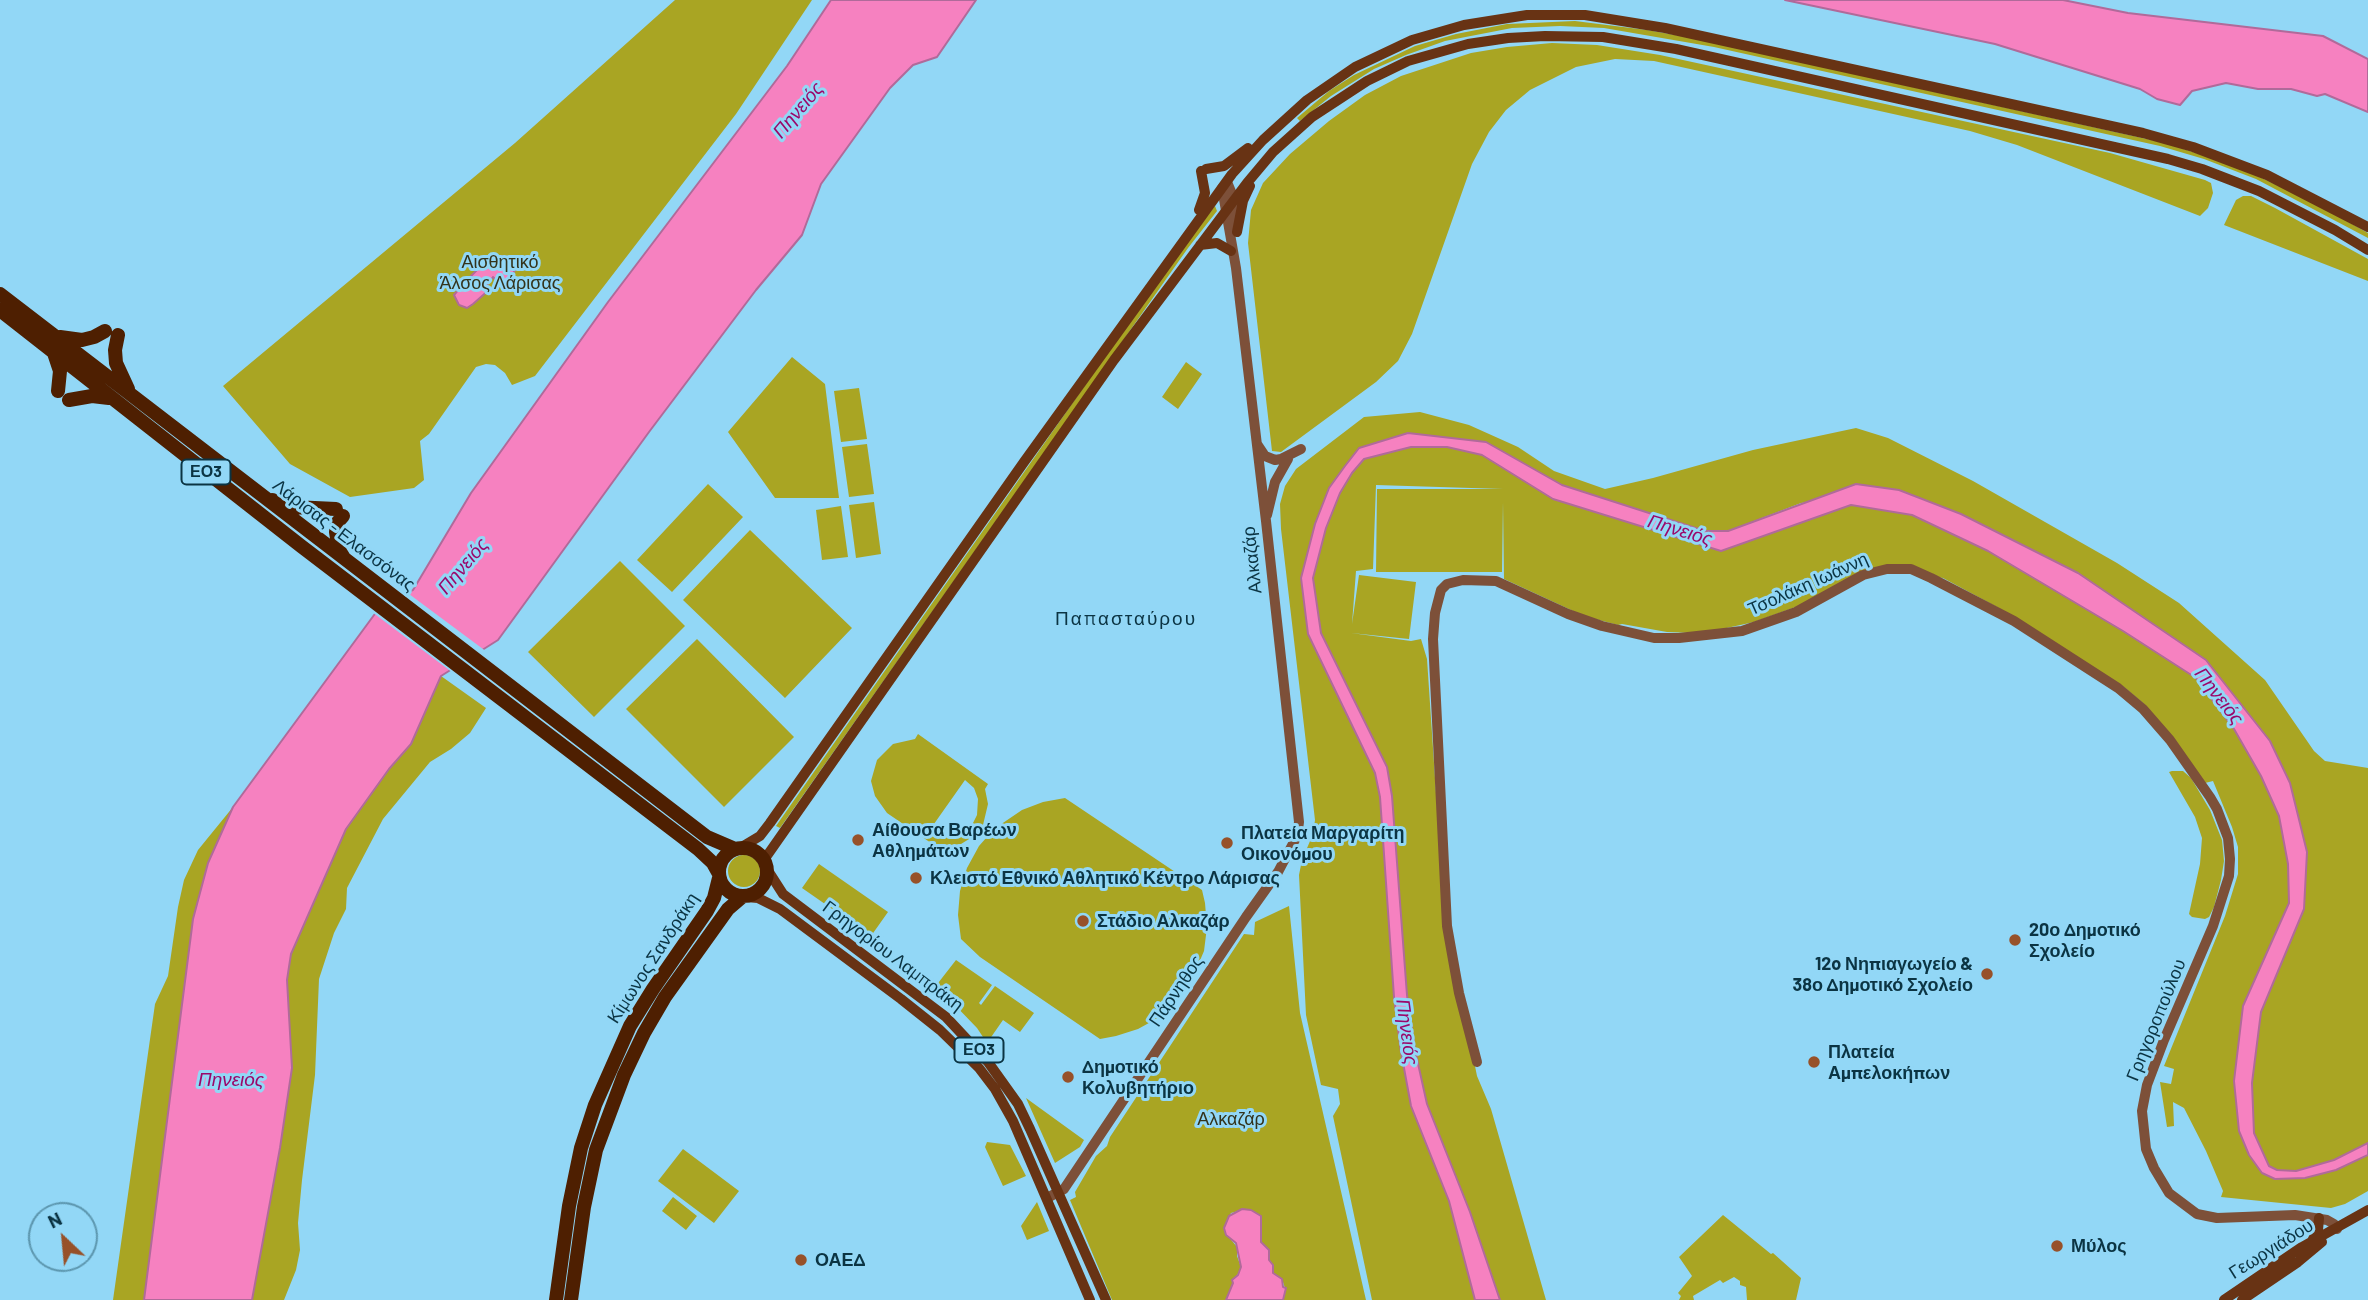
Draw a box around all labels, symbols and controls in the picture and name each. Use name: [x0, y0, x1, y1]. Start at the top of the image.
water label: Πηνειός: [768, 77, 828, 143]
park label: Αισθητικό Άλσος Λάρισας: [440, 251, 560, 294]
road number: ΕΟ3: [182, 460, 230, 485]
street label: Λάρισας - Ελασσόνας: [269, 474, 419, 596]
water label: Πηνειός: [1645, 509, 1715, 551]
street label: Αλκαζάρ: [1238, 525, 1266, 595]
water label: Πηνειός: [433, 533, 493, 599]
street label: Τσολάκη Ιωάννη: [1745, 548, 1871, 620]
district label: Παπασταύρου: [1056, 608, 1196, 630]
water label: Πηνειός: [2190, 663, 2248, 729]
place label: Αίθουσα Βαρέων Αθλημάτων: [872, 819, 1017, 862]
place label: Πλατεία Μαργαρίτη Οικονόμου: [1241, 822, 1405, 864]
marker: Αίθουσα Βαρέων Αθλημάτων: [850, 832, 866, 848]
marker: Πλατεία Μαργαρίτη Οικονόμου: [1219, 835, 1235, 851]
place label: Κλειστό Εθνικό Αθλητικό Κέντρο Λάρισας: [930, 867, 1280, 889]
marker: Κλειστό Εθνικό Αθλητικό Κέντρο Λάρισας: [908, 870, 924, 886]
street label: Κίμωνος Σανδράκη: [603, 889, 703, 1027]
street label: Γρηγορίου Λαμπράκη: [818, 896, 968, 1016]
place label: Στάδιο Αλκαζάρ: [1097, 910, 1230, 932]
marker: Στάδιο Αλκαζάρ: [1075, 913, 1091, 929]
place label: 20ο Δημοτικό Σχολείο: [2029, 919, 2141, 962]
marker: 20ο Δημοτικό Σχολείο: [2007, 932, 2023, 948]
street label: Πάρνηθος: [1144, 951, 1208, 1031]
place label: 12o Νηπιαγωγείο & 38ο Δημοτικό Σχολείο: [1793, 953, 1973, 996]
street label: Γρηγοροπούλου: [2122, 956, 2190, 1084]
marker: 12o Νηπιαγωγείο & 38ο Δημοτικό Σχολείο: [1979, 966, 1995, 982]
water label: Πηνειός: [1391, 998, 1423, 1066]
road number: ΕΟ3: [954, 1038, 1004, 1062]
place label: Πλατεία Αμπελοκήπων: [1828, 1041, 1950, 1084]
marker: Πλατεία Αμπελοκήπων: [1806, 1054, 1822, 1070]
place label: Δημοτικό Κολυβητήριο: [1082, 1056, 1194, 1098]
water label: Πηνειός: [198, 1069, 264, 1091]
marker: Δημοτικό Κολυβητήριο: [1060, 1069, 1076, 1085]
park label: Αλκαζάρ: [1197, 1108, 1265, 1130]
north arrow: [28, 1202, 98, 1272]
text: N: [44, 1206, 65, 1233]
street label: Γεωργιάδου: [2225, 1215, 2317, 1283]
place label: Μύλος: [2071, 1235, 2127, 1257]
marker: Μύλος: [2049, 1238, 2065, 1254]
place label: ΟΑΕΔ: [815, 1249, 865, 1271]
marker: ΟΑΕΔ: [793, 1252, 809, 1268]

